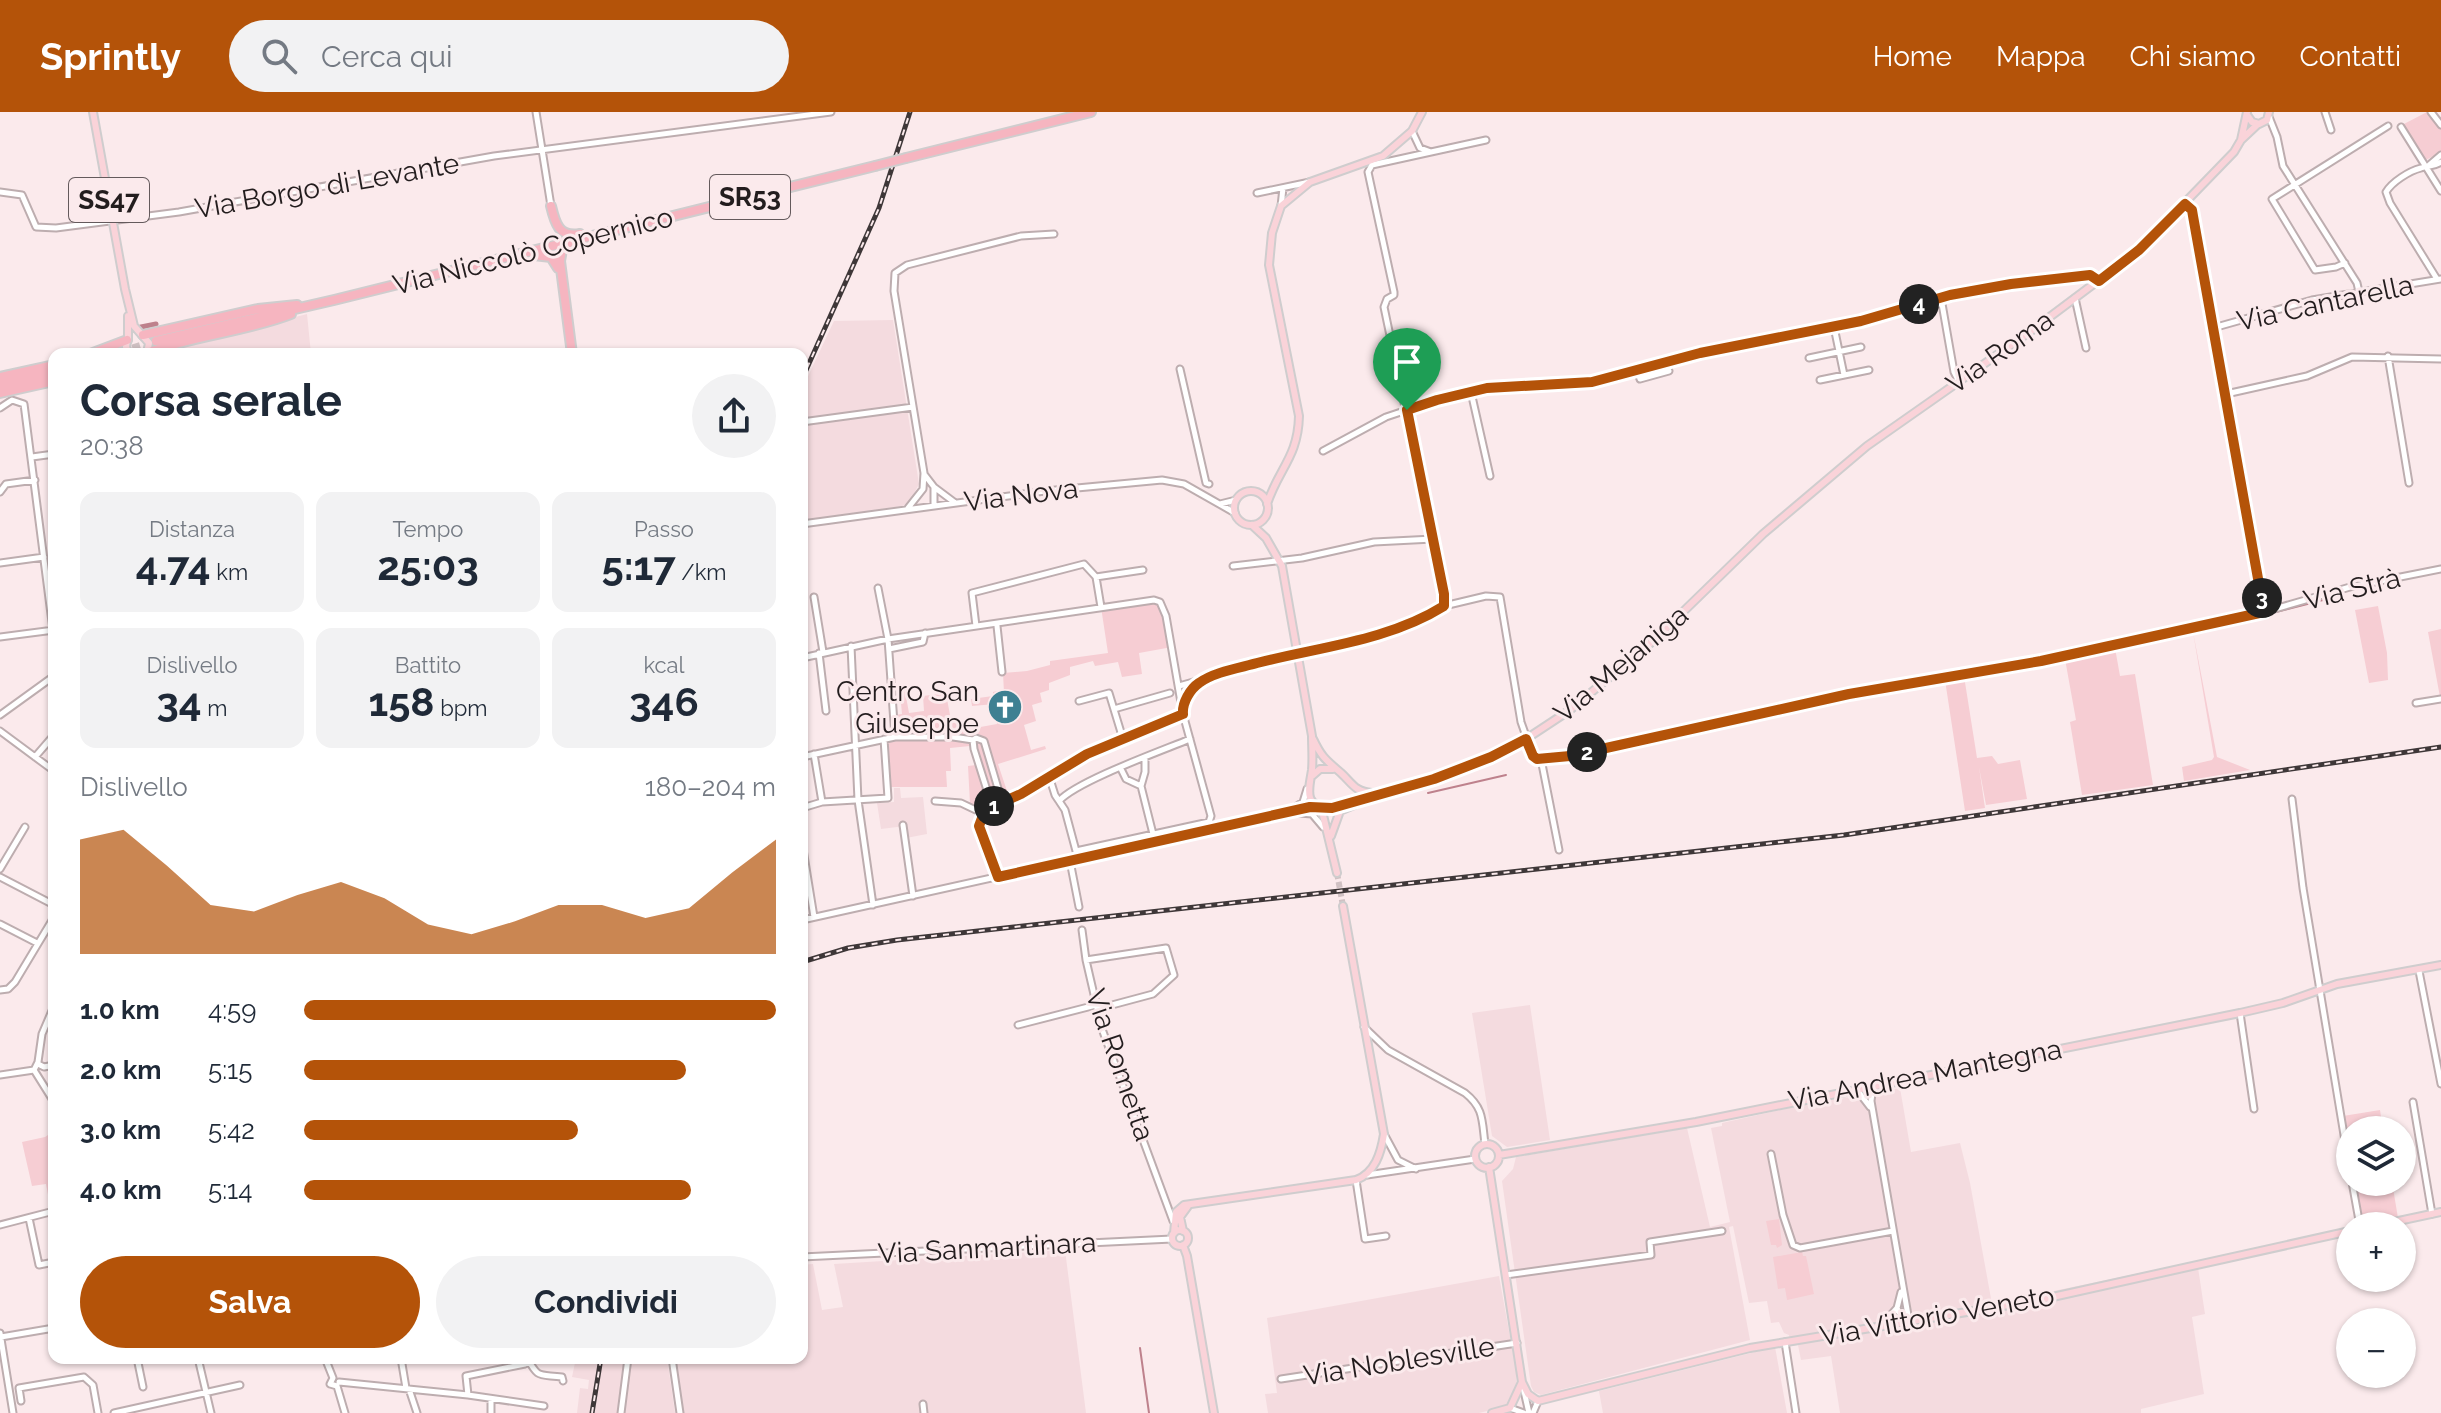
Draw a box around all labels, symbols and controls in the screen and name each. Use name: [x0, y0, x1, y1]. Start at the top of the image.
search box: [229, 20, 789, 92]
text: Sprintly: [40, 34, 181, 79]
icon: search: [257, 34, 301, 78]
text: Cerca qui: [321, 39, 453, 74]
text: Home: [1873, 40, 1952, 73]
text: Mappa: [1996, 40, 2085, 73]
text: Chi siamo: [2129, 40, 2256, 73]
text: Contatti: [2300, 40, 2401, 73]
street label: Via Borgo di Levante: [192, 147, 462, 225]
road number: SR53: [710, 175, 790, 219]
road number: SS47: [69, 178, 149, 222]
street label: Via Niccolò Copernico: [390, 200, 676, 302]
street label: Via Cantarella: [2234, 268, 2416, 338]
pin: 4: [1899, 284, 1939, 324]
text: 4: [1913, 291, 1925, 317]
street label: Via Roma: [1940, 303, 2060, 401]
pin: [1373, 328, 1441, 410]
icon: arrive: [1385, 340, 1429, 384]
button: share: [692, 374, 776, 458]
text: Corsa serale: [80, 375, 342, 426]
text: 20:38: [80, 431, 144, 461]
street label: Via Nova: [962, 472, 1080, 518]
text: Distanza: [149, 516, 235, 542]
text: Tempo: [393, 516, 463, 542]
text: Passo: [634, 516, 694, 542]
text: 4.74: [136, 542, 211, 589]
text: 25:03: [377, 542, 479, 589]
text: 5:17: [601, 542, 676, 589]
text: km: [211, 559, 248, 585]
text: /km: [676, 559, 727, 585]
street label: Via Strà: [2300, 561, 2404, 617]
pin: 3: [2242, 578, 2282, 618]
text: 3: [2256, 585, 2268, 611]
street label: Via Mejaniga: [1547, 598, 1695, 730]
text: Dislivello: [146, 652, 238, 678]
text: Battito: [395, 652, 461, 678]
text: kcal: [643, 652, 685, 678]
place label: Centro San Giuseppe: [836, 675, 979, 740]
text: 34: [157, 678, 202, 725]
text: 158: [368, 678, 435, 725]
text: 346: [629, 678, 699, 725]
church icon: Centro San Giuseppe: [986, 688, 1024, 726]
text: m: [202, 695, 228, 721]
text: bpm: [435, 695, 488, 721]
pin: 2: [1567, 732, 1607, 772]
text: 2: [1581, 739, 1593, 765]
text: Dislivello: [80, 772, 188, 802]
text: 180–204 m: [645, 772, 776, 802]
pin: 1: [974, 786, 1014, 826]
text: 1: [989, 793, 999, 819]
street label: Via Rometta: [1079, 985, 1161, 1145]
text: 1.0 km: [80, 995, 160, 1025]
text: 4:59: [208, 995, 257, 1025]
street label: Via Andrea Mantegna: [1785, 1032, 2065, 1118]
text: 2.0 km: [80, 1055, 161, 1085]
text: 5:15: [208, 1055, 252, 1085]
text: 3.0 km: [80, 1115, 161, 1145]
text: 5:42: [208, 1115, 255, 1145]
map controls: [2336, 1116, 2416, 1388]
button: layers: [2336, 1116, 2416, 1196]
text: 4.0 km: [80, 1175, 162, 1205]
text: 5:14: [208, 1175, 252, 1205]
button: +: [2336, 1212, 2416, 1292]
street label: Via Sanmartinara: [877, 1226, 1097, 1270]
button: Salva: [80, 1256, 420, 1348]
button: Condividi: [436, 1256, 776, 1348]
street label: Via Vittorio Veneto: [1817, 1279, 2057, 1353]
button: −: [2336, 1308, 2416, 1388]
street label: Via Noblesville: [1301, 1330, 1497, 1392]

